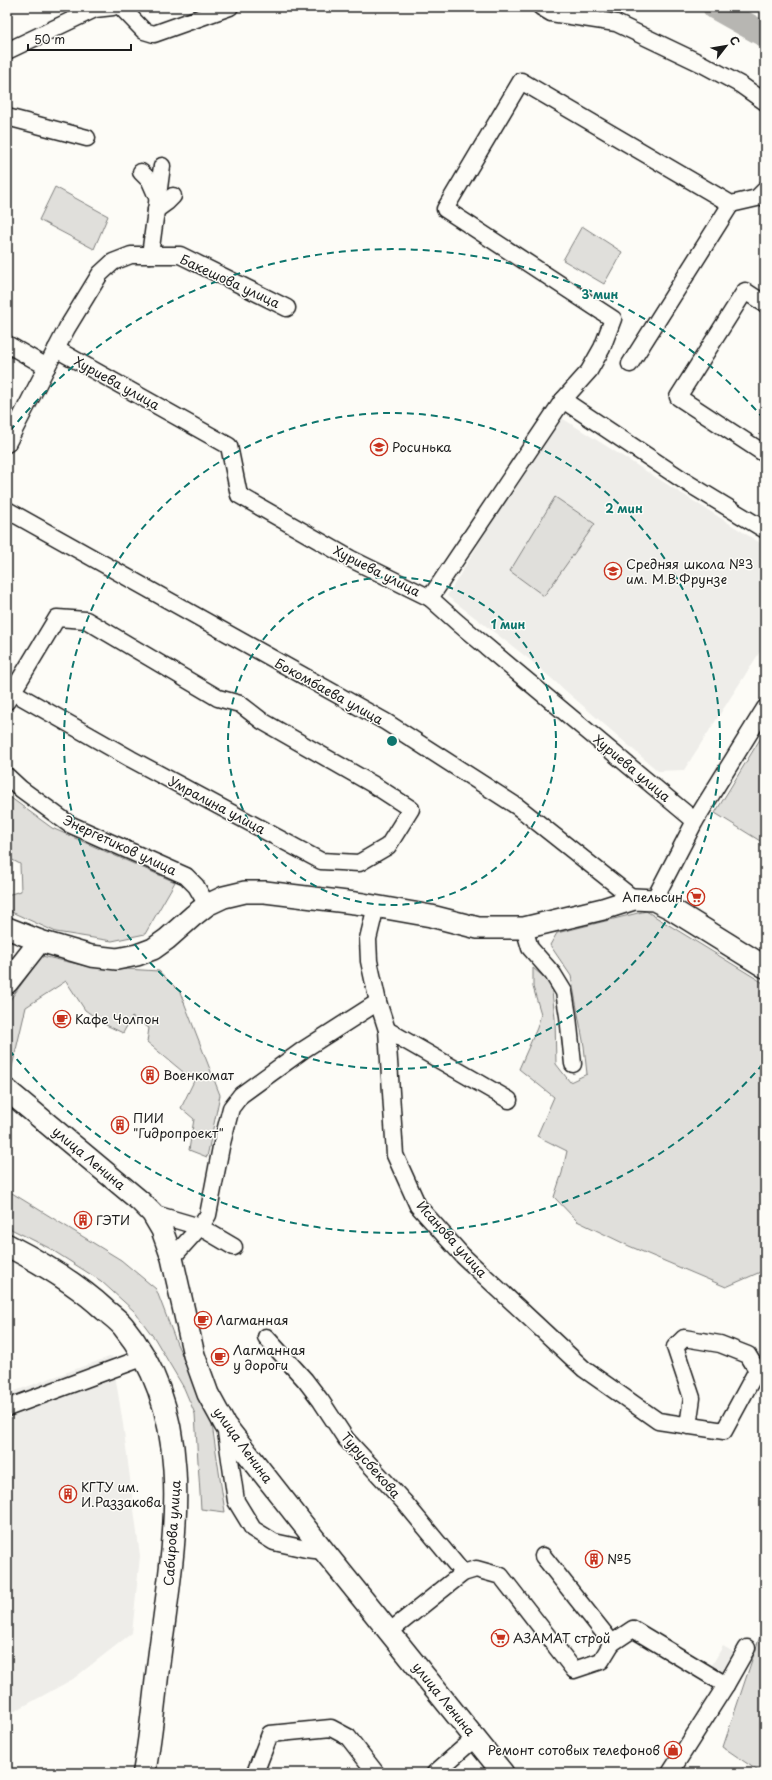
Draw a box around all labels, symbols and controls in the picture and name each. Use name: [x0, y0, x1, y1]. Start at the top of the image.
scale bar: [28, 26, 131, 52]
north arrow: [706, 26, 746, 66]
text: 50 m: [34, 30, 65, 48]
text: С: [726, 33, 744, 49]
street label: Бакешова улица: [177, 249, 284, 312]
text: 3 мин: [582, 285, 619, 303]
street label: Хуриева улица: [71, 351, 164, 414]
school or university icon: Росинька: [369, 437, 389, 457]
place label: Росинька: [392, 437, 452, 456]
text: 2 мин: [605, 499, 643, 517]
street label: Хуриева улица: [330, 540, 425, 601]
place label: Средняя школа №3 им. М.В.Фрунзе: [626, 554, 753, 588]
school or university icon: Средняя школа №3 им. М.В.Фрунзе: [603, 561, 623, 581]
text: 1 мин: [491, 615, 526, 633]
street label: Бокомбаева улица: [271, 653, 388, 729]
street label: Хуриева улица: [590, 730, 676, 806]
centre of rings: [385, 734, 399, 748]
street label: Умралина улица: [165, 771, 270, 839]
street label: Энергетиков улица: [60, 810, 181, 880]
place label: Апельсин: [622, 887, 683, 906]
supermarket icon: Апельсин: [686, 887, 706, 907]
cafe icon: Кафе Чолпон: [52, 1009, 72, 1029]
place label: Кафе Чолпон: [75, 1009, 159, 1028]
building icon: Военкомат: [140, 1065, 160, 1085]
place label: Военкомат: [163, 1065, 235, 1084]
place label: ПИИ "Гидропроект": [133, 1108, 224, 1142]
building icon: ПИИ "Гидропроект": [110, 1115, 130, 1135]
street label: улица Ленина: [49, 1121, 131, 1194]
street label: Исанова улица: [413, 1196, 492, 1282]
building icon: ГЭТИ: [73, 1210, 93, 1230]
place label: ГЭТИ: [96, 1210, 130, 1229]
cafe icon: Лагманная: [193, 1310, 213, 1330]
place label: Лагманная: [216, 1310, 289, 1329]
place label: Лагманная у дороги: [233, 1340, 306, 1374]
cafe icon: Лагманная у дороги: [210, 1347, 230, 1367]
street label: улица Ленина: [209, 1403, 278, 1487]
street label: Турусбекова: [337, 1427, 406, 1503]
place label: КГТУ им. И.Раззакова: [81, 1477, 163, 1511]
street label: Сабирова улица: [158, 1479, 185, 1586]
building icon: КГТУ им. И.Раззакова: [58, 1484, 78, 1504]
building icon: №5: [584, 1549, 604, 1569]
place label: №5: [607, 1549, 631, 1568]
supermarket icon: АЗАМАТ строй: [490, 1628, 510, 1648]
place label: АЗАМАТ строй: [513, 1628, 610, 1647]
street label: улица Ленина: [409, 1658, 481, 1740]
place label: Ремонт сотовых телефонов: [488, 1740, 660, 1759]
shop icon: Ремонт сотовых телефонов: [663, 1740, 683, 1760]

